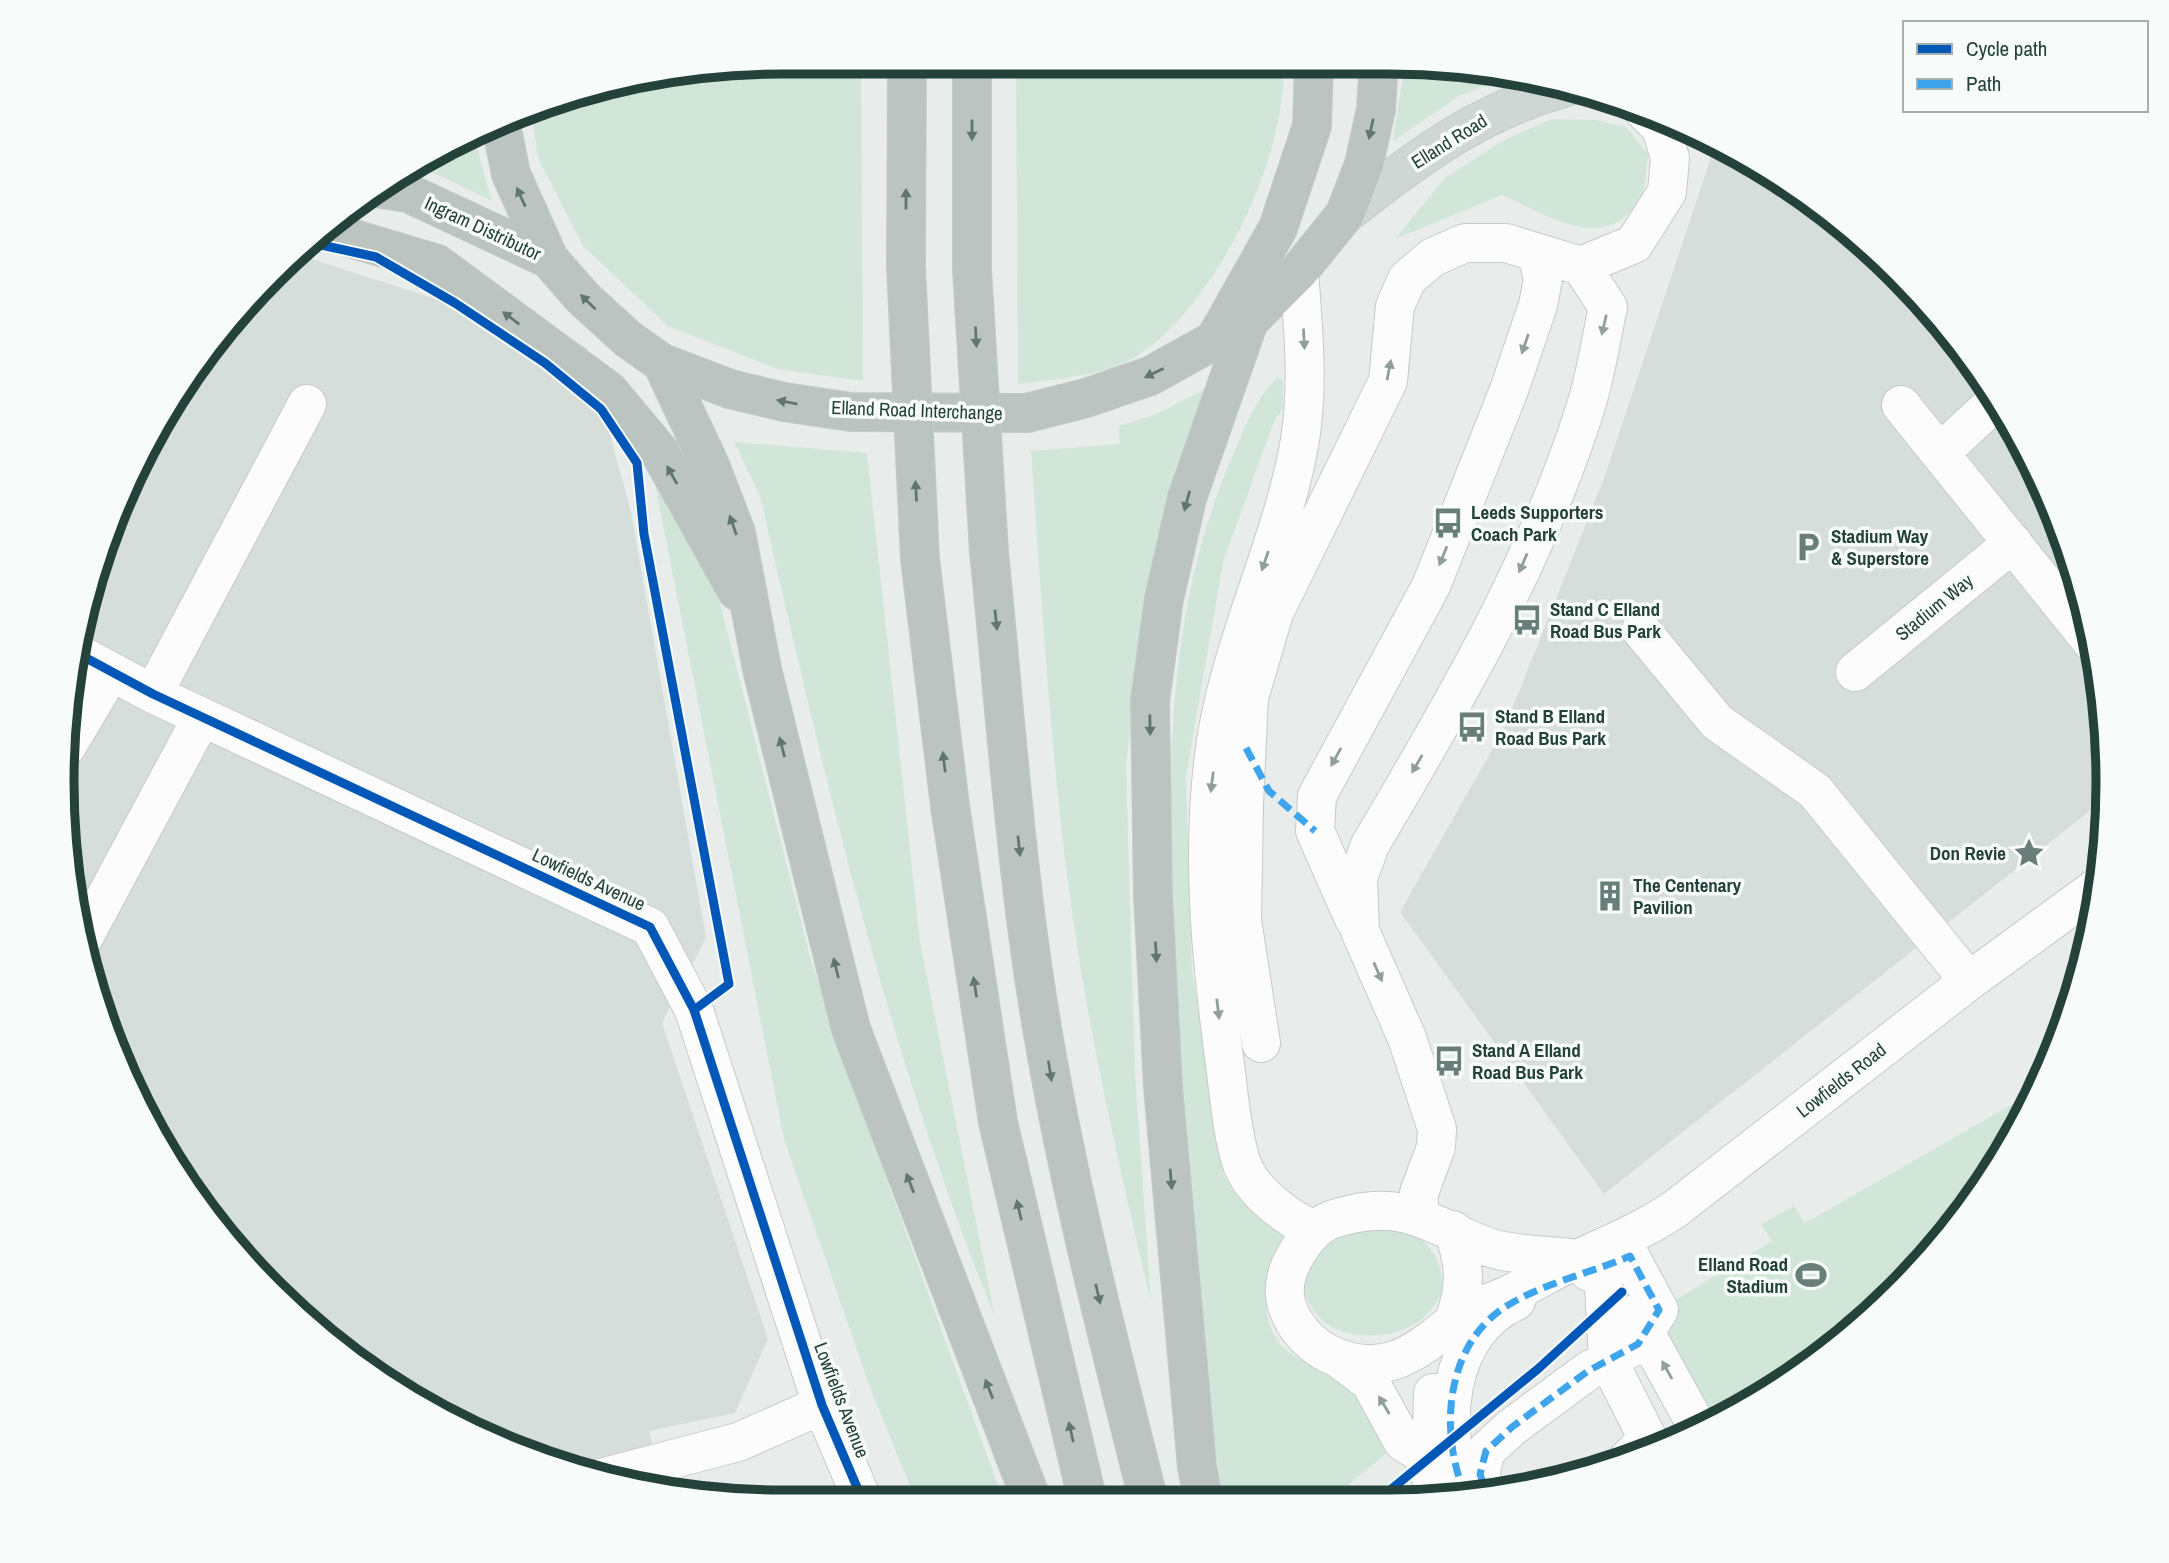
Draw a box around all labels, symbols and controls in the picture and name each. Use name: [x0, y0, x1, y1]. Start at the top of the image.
legend: [1903, 21, 2148, 112]
text: Cycle path: [1966, 34, 2047, 63]
text: Path: [1966, 69, 2001, 98]
street label: Elland Road: [1406, 107, 1492, 175]
one-way arrow: [1366, 118, 1377, 140]
one-way arrow: [966, 119, 978, 141]
one-way arrow: [515, 186, 526, 207]
one-way arrow: [900, 187, 912, 209]
street label: Ingram Distributor: [421, 190, 546, 267]
one-way arrow: [580, 295, 597, 311]
one-way arrow: [502, 312, 520, 326]
one-way arrow: [1599, 314, 1610, 336]
one-way arrow: [971, 326, 982, 348]
one-way arrow: [1298, 328, 1309, 350]
one-way arrow: [1519, 333, 1530, 354]
one-way arrow: [1384, 359, 1395, 381]
one-way arrow: [1144, 367, 1164, 379]
street label: Elland Road Interchange: [831, 394, 1003, 426]
one-way arrow: [776, 396, 798, 407]
one-way arrow: [666, 465, 678, 485]
one-way arrow: [911, 479, 922, 501]
one-way arrow: [1181, 490, 1192, 512]
place label: Leeds Supporters Coach Park: [1471, 499, 1603, 547]
bus stop icon: Leeds Supporters Coach Park: [1431, 506, 1465, 540]
one-way arrow: [727, 515, 738, 536]
place label: Stadium Way & Superstore: [1831, 523, 1929, 571]
parking icon: Stadium Way & Superstore: [1791, 530, 1825, 564]
one-way arrow: [1438, 546, 1449, 567]
one-way arrow: [1259, 551, 1270, 572]
one-way arrow: [1517, 553, 1529, 573]
street label: Stadium Way: [1890, 568, 1978, 646]
place label: Stand C Elland Road Bus Park: [1550, 596, 1661, 644]
bus stop icon: Stand C Elland Road Bus Park: [1510, 603, 1544, 637]
one-way arrow: [991, 609, 1002, 631]
place label: Stand B Elland Road Bus Park: [1495, 703, 1606, 751]
bus stop icon: Stand B Elland Road Bus Park: [1455, 710, 1489, 744]
one-way arrow: [1145, 714, 1156, 736]
one-way arrow: [776, 736, 787, 758]
one-way arrow: [1330, 747, 1342, 766]
one-way arrow: [939, 751, 950, 773]
one-way arrow: [1411, 754, 1423, 774]
one-way arrow: [1206, 771, 1217, 793]
one-way arrow: [1014, 835, 1025, 857]
place icon: Don Revie: [2012, 836, 2046, 870]
place label: Don Revie: [1930, 840, 2006, 866]
street label: Lowfields Avenue: [528, 841, 650, 917]
place label: The Centenary Pavilion: [1633, 872, 1742, 920]
building icon: The Centenary Pavilion: [1593, 879, 1627, 913]
one-way arrow: [1151, 941, 1162, 963]
one-way arrow: [830, 957, 841, 979]
one-way arrow: [1373, 962, 1384, 983]
one-way arrow: [969, 976, 980, 998]
one-way arrow: [1212, 998, 1223, 1020]
place label: Stand A Elland Road Bus Park: [1472, 1037, 1583, 1085]
street label: Lowfields Road: [1791, 1037, 1891, 1123]
bus stop icon: Stand A Elland Road Bus Park: [1432, 1044, 1466, 1078]
one-way arrow: [1045, 1060, 1056, 1082]
one-way arrow: [1166, 1168, 1177, 1190]
one-way arrow: [904, 1172, 915, 1193]
one-way arrow: [1013, 1199, 1024, 1221]
place label: Elland Road Stadium: [1698, 1251, 1788, 1299]
sports icon: Elland Road Stadium: [1794, 1258, 1828, 1292]
one-way arrow: [1093, 1283, 1104, 1305]
street label: Lowfields Avenue: [808, 1338, 876, 1462]
one-way arrow: [1661, 1361, 1673, 1380]
one-way arrow: [983, 1378, 994, 1399]
one-way arrow: [1378, 1396, 1390, 1415]
one-way arrow: [1066, 1421, 1077, 1443]

